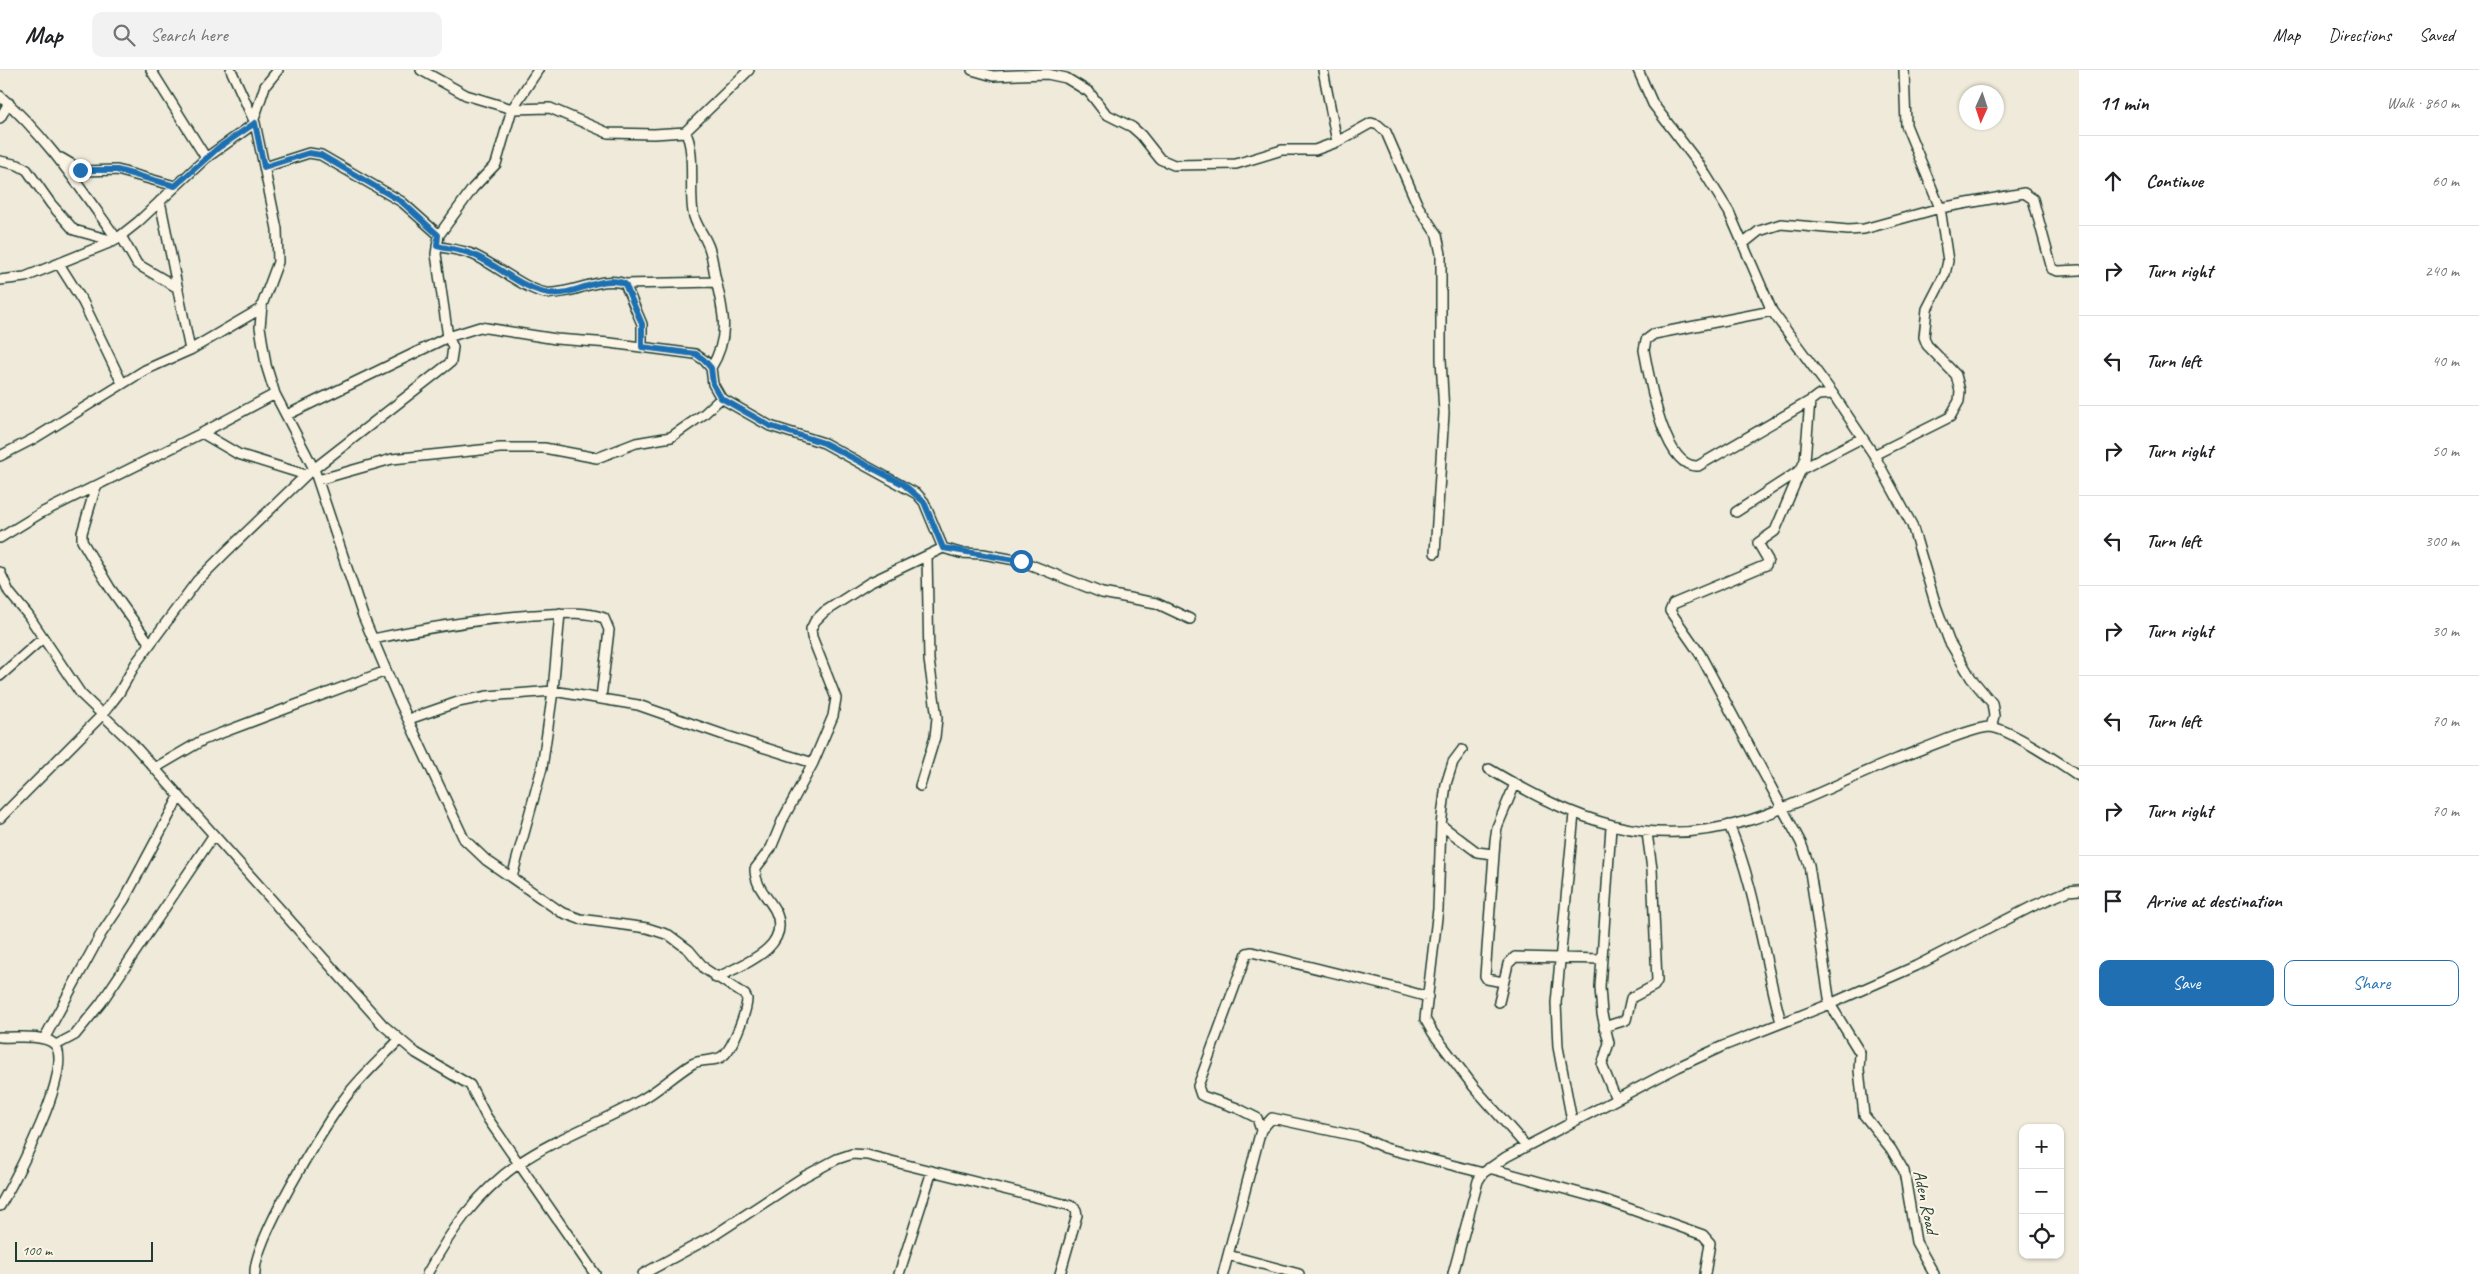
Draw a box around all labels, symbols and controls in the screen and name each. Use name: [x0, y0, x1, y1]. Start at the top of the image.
search box: [92, 12, 442, 57]
text: Map: [25, 20, 62, 50]
icon: search: [110, 21, 138, 49]
text: Search here: [150, 23, 228, 47]
text: Map: [2273, 24, 2300, 46]
text: Directions: [2328, 24, 2391, 46]
text: Saved: [2419, 24, 2454, 46]
north arrow: [1959, 85, 2004, 130]
text: 11 min: [2099, 90, 2149, 116]
text: Walk · 860 m: [2387, 93, 2459, 113]
route end: [69, 159, 92, 182]
icon: ahead: [2099, 167, 2127, 195]
text: Continue: [2146, 169, 2203, 193]
text: 60 m: [2432, 171, 2459, 191]
icon: right: [2099, 257, 2127, 285]
text: Turn right: [2146, 259, 2213, 283]
text: 240 m: [2425, 261, 2459, 281]
icon: left: [2099, 347, 2127, 375]
text: Turn left: [2146, 349, 2201, 373]
text: 40 m: [2432, 351, 2459, 371]
icon: right: [2099, 437, 2127, 465]
text: Turn right: [2146, 439, 2213, 463]
text: 50 m: [2432, 441, 2459, 461]
icon: left: [2099, 527, 2127, 555]
text: Turn left: [2146, 529, 2201, 553]
text: 300 m: [2425, 531, 2459, 551]
route start: [1010, 550, 1033, 573]
icon: right: [2099, 617, 2127, 645]
text: Turn right: [2146, 619, 2213, 643]
text: 30 m: [2432, 621, 2459, 641]
icon: left: [2099, 707, 2127, 735]
text: Turn left: [2146, 709, 2201, 733]
text: 70 m: [2432, 711, 2459, 731]
icon: right: [2099, 797, 2127, 825]
text: Turn right: [2146, 799, 2213, 823]
text: 70 m: [2432, 801, 2459, 821]
icon: arrive: [2099, 887, 2127, 915]
text: Arrive at destination: [2146, 889, 2282, 913]
button: Save: [2099, 960, 2274, 1006]
button: Share: [2284, 960, 2459, 1006]
map controls: [2019, 1124, 2064, 1259]
button: +: [2019, 1124, 2064, 1169]
street label: Aden Road: [1909, 1168, 1944, 1239]
button: −: [2019, 1169, 2064, 1214]
button: locate: [2019, 1214, 2064, 1259]
scale bar: [15, 1239, 152, 1262]
text: 100 m: [22, 1242, 52, 1259]

